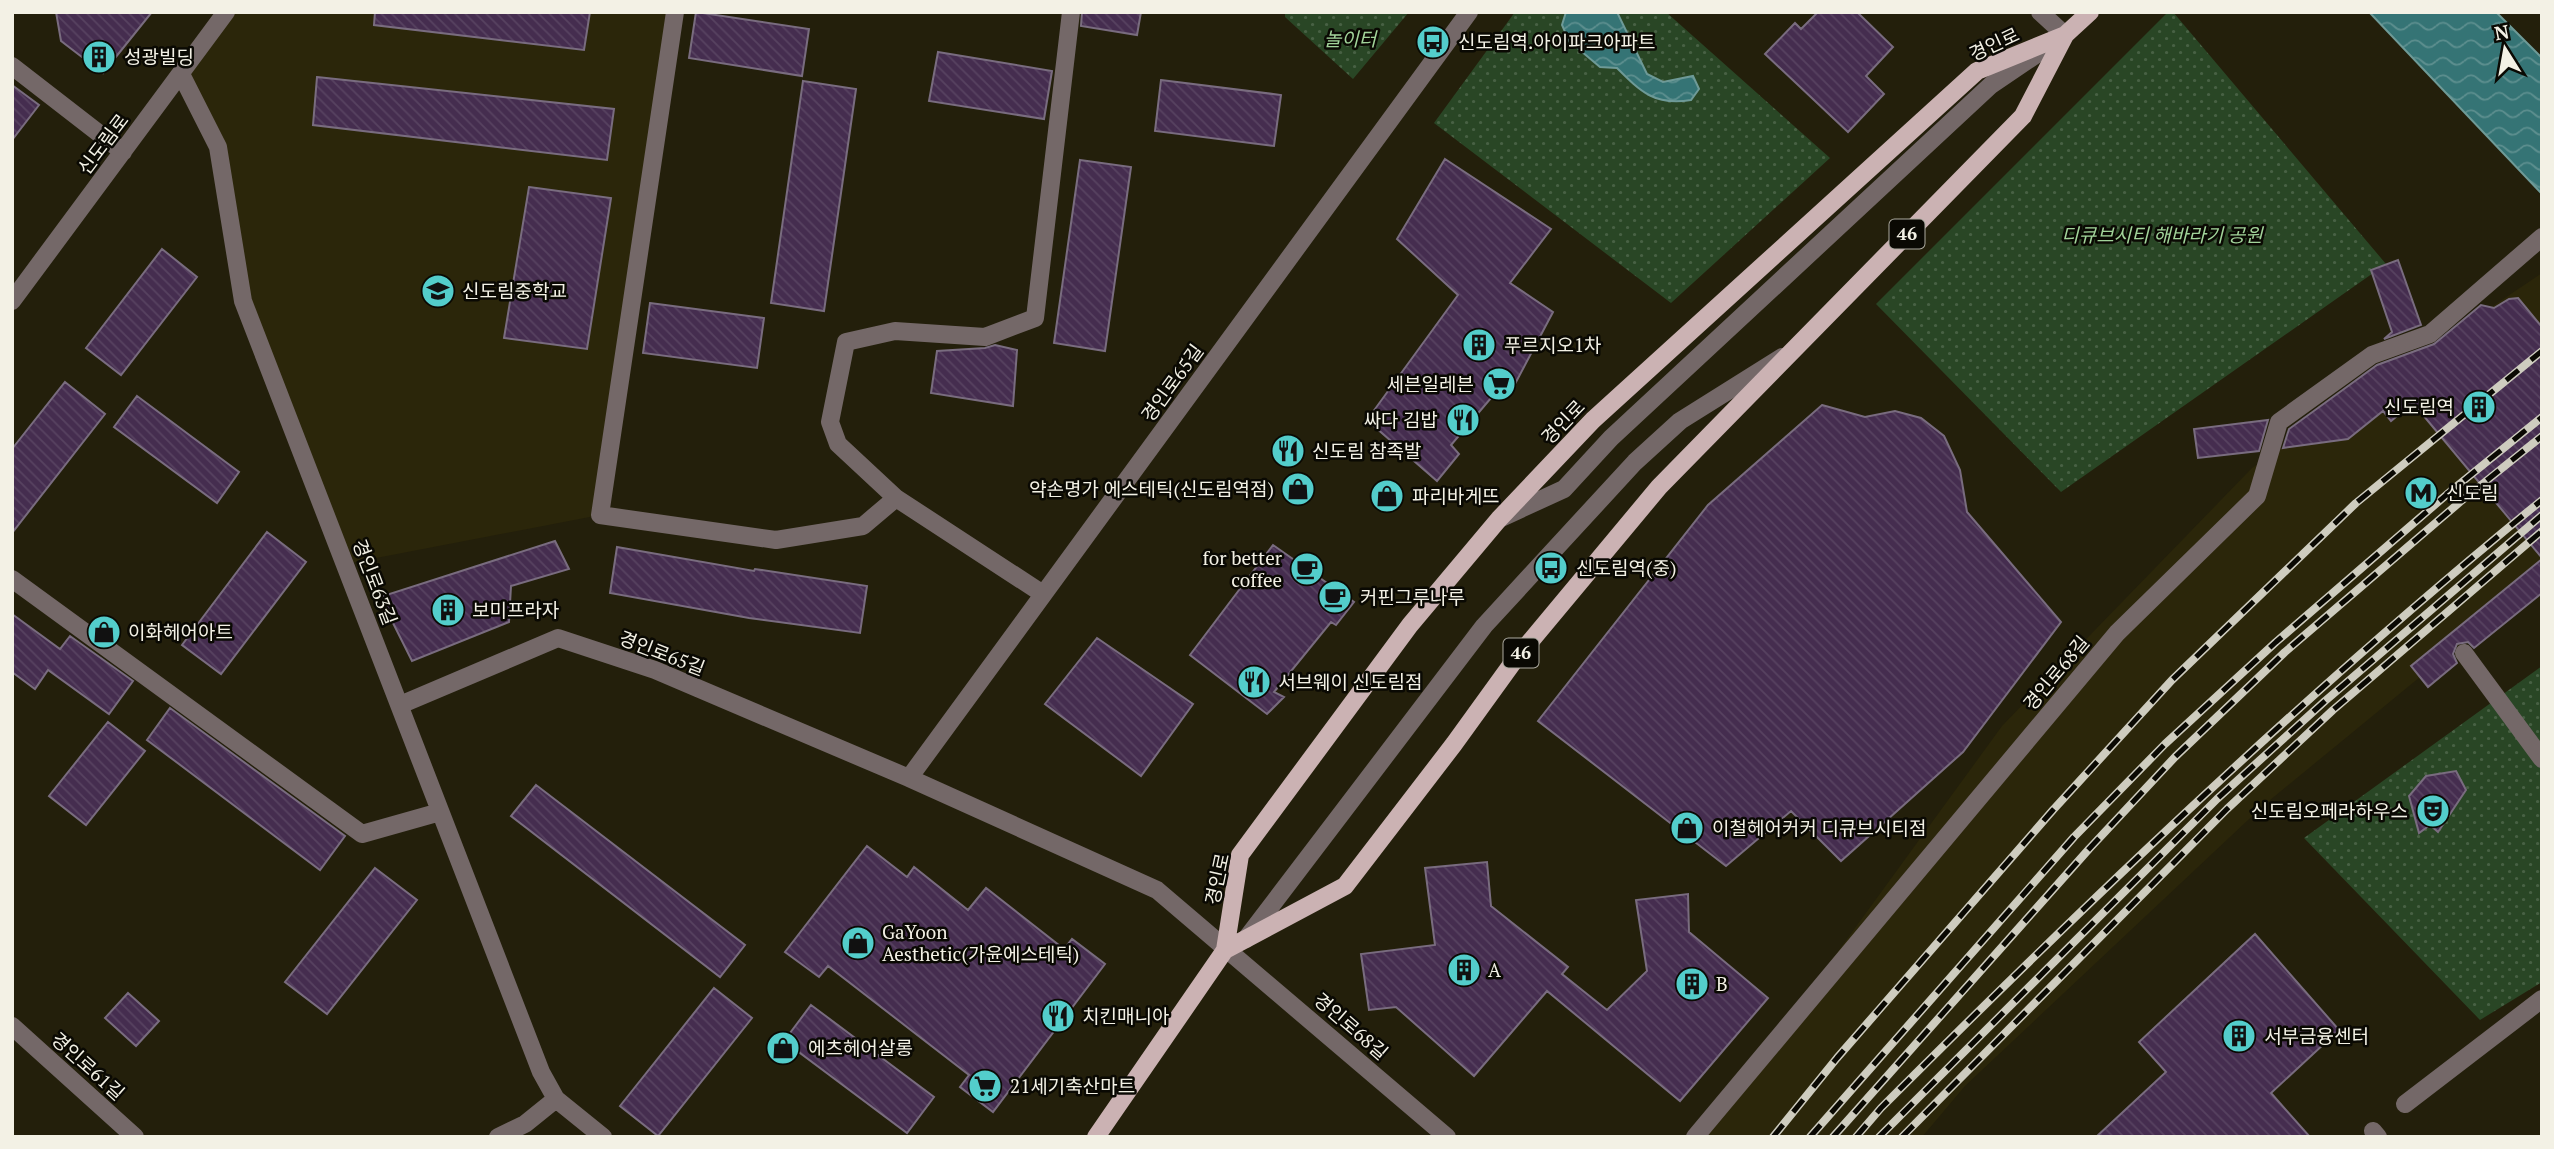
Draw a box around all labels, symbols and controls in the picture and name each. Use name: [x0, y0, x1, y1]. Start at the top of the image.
north arrow: [2470, 14, 2540, 84]
text: N: [2492, 18, 2512, 45]
street label: 경인로: [1965, 21, 2023, 66]
bus stop icon: 신도림역.아이파크아파트: [1414, 23, 1452, 61]
park label: 놀이터: [1324, 26, 1379, 51]
place label: 신도림역.아이파크아파트: [1458, 29, 1656, 54]
building icon: 성광빌딩: [80, 38, 118, 76]
place label: 성광빌딩: [124, 44, 194, 69]
street label: 신도림로: [72, 108, 134, 179]
road number: 46: [1890, 220, 1924, 248]
park label: 디큐브시티 해바라기 공원: [2061, 222, 2264, 247]
school or university icon: 신도림중학교: [419, 272, 457, 310]
place label: 신도림중학교: [462, 278, 567, 303]
building icon: 푸르지오1차: [1460, 326, 1498, 364]
place label: 푸르지오1차: [1504, 332, 1602, 357]
street label: 경인로65길: [1135, 339, 1208, 427]
supermarket icon: 세븐일레븐: [1480, 365, 1518, 403]
place label: 세븐일레븐: [1387, 371, 1474, 396]
building icon: 신도림역: [2460, 388, 2498, 426]
street label: 경인로: [1535, 394, 1590, 449]
place label: 신도림역: [2384, 394, 2454, 419]
restaurant icon: 싸다 김밥: [1444, 401, 1482, 439]
place label: 싸다 김밥: [1363, 407, 1438, 432]
restaurant icon: 신도림 참족발: [1269, 432, 1307, 470]
place label: 신도림 참족발: [1312, 438, 1422, 463]
shop icon: 약손명가 에스테틱(신도림역점): [1279, 470, 1317, 508]
metro station icon: 신도림: [2402, 474, 2440, 512]
place label: 약손명가 에스테틱(신도림역점): [1029, 476, 1274, 501]
shop icon: 파리바게뜨: [1368, 477, 1406, 515]
place label: 신도림: [2446, 480, 2498, 505]
place label: 파리바게뜨: [1412, 483, 1499, 508]
street label: 경인로63길: [348, 535, 403, 628]
place label: for better coffee: [1203, 545, 1283, 592]
bus stop icon: 신도림역(중): [1532, 549, 1570, 587]
cafe icon: for better coffee: [1288, 550, 1326, 588]
place label: 신도림역(중): [1576, 555, 1676, 580]
cafe icon: 커핀그루나루: [1316, 578, 1354, 616]
place label: 커핀그루나루: [1360, 584, 1465, 609]
building icon: 보미프라자: [429, 591, 467, 629]
place label: 보미프라자: [472, 597, 559, 622]
shop icon: 이화헤어아트: [85, 613, 123, 651]
place label: 이화헤어아트: [128, 619, 233, 644]
street label: 경인로65길: [616, 625, 709, 680]
street label: 경인로68길: [2017, 630, 2094, 715]
road number: 46: [1504, 638, 1538, 668]
restaurant icon: 서브웨이 신도림점: [1235, 663, 1273, 701]
place label: 서브웨이 신도림점: [1278, 669, 1422, 694]
theatre icon: 신도림오페라하우스: [2414, 792, 2452, 830]
place label: 신도림오페라하우스: [2251, 798, 2408, 823]
shop icon: 이철헤어커커 디큐브시티점: [1668, 809, 1706, 847]
place label: 이철헤어커커 디큐브시티점: [1712, 815, 1926, 840]
street label: 경인로: [1199, 851, 1234, 907]
place label: GaYoon Aesthetic(가윤에스테틱): [882, 919, 1079, 966]
shop icon: GaYoon Aesthetic(가윤에스테틱): [839, 924, 877, 962]
building icon: A: [1445, 951, 1483, 989]
place label: A: [1488, 957, 1501, 982]
building icon: B: [1673, 965, 1711, 1003]
place label: B: [1716, 971, 1728, 996]
street label: 경인로68길: [1309, 987, 1394, 1065]
restaurant icon: 치킨매니아: [1039, 997, 1077, 1035]
place label: 치킨매니아: [1082, 1003, 1169, 1028]
building icon: 서부금융센터: [2220, 1017, 2258, 1055]
place label: 서부금융센터: [2264, 1023, 2369, 1048]
street label: 경인로61길: [46, 1026, 130, 1105]
shop icon: 에츠헤어살롱: [764, 1029, 802, 1067]
place label: 에츠헤어살롱: [808, 1035, 913, 1060]
supermarket icon: 21세기축산마트: [966, 1067, 1004, 1105]
place label: 21세기축산마트: [1010, 1073, 1135, 1098]

